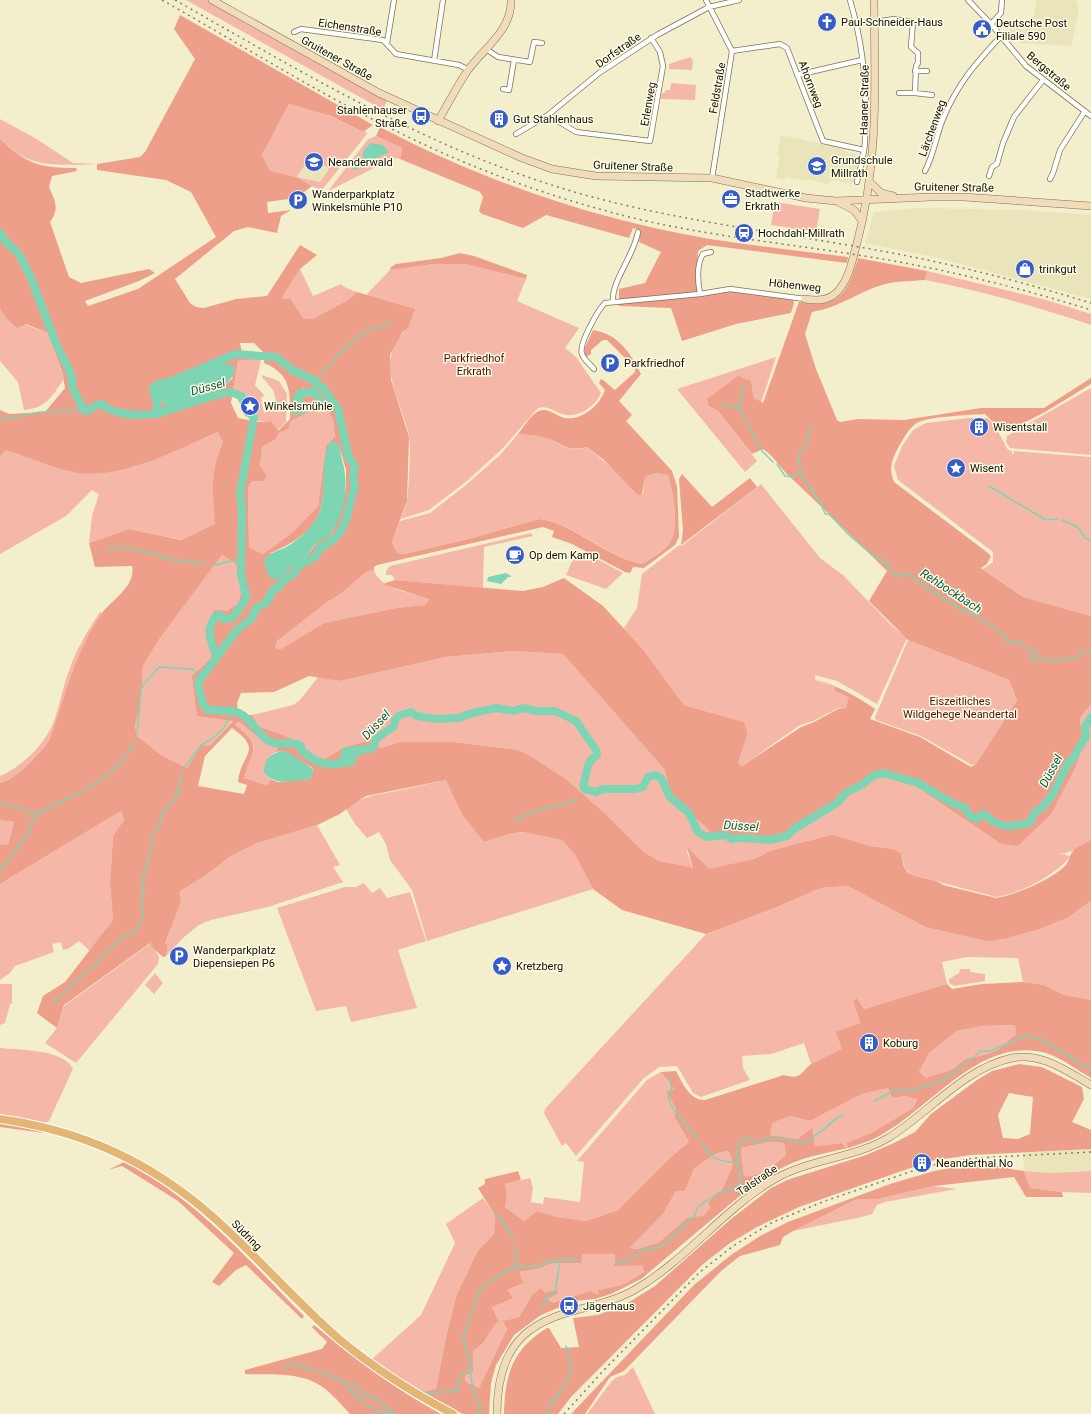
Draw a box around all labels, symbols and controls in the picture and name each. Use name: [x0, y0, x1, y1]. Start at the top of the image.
church icon: Paul-Schneider-Haus: [816, 11, 838, 33]
street label: Eichenstraße: [317, 16, 383, 39]
place label: Paul-Schneider-Haus: [841, 16, 943, 29]
place label: Deutsche Post Filiale 590: [996, 17, 1068, 43]
public building icon: Deutsche Post Filiale 590: [971, 18, 993, 40]
street label: Dorfstraße: [593, 30, 644, 71]
street label: Gruitener Straße: [299, 33, 375, 84]
street label: Bergstraße: [1024, 49, 1074, 94]
street label: Ahornweg: [796, 59, 825, 110]
street label: Feldstraße: [707, 61, 728, 115]
street label: Haaner Straße: [857, 65, 872, 135]
street label: Erlenweg: [638, 81, 659, 127]
street label: Lärchenweg: [916, 98, 949, 158]
place label: Stahlenhauser Straße: [337, 104, 407, 130]
bus stop icon: Stahlenhauser Straße: [410, 105, 432, 127]
building icon: Gut Stahlenhaus: [488, 108, 510, 130]
place label: Gut Stahlenhaus: [513, 113, 594, 126]
school or university icon: Neanderwald: [303, 151, 325, 173]
place label: Grundschule Millrath: [831, 154, 893, 180]
school or university icon: Grundschule Millrath: [806, 155, 828, 177]
place label: Neanderwald: [328, 156, 393, 169]
street label: Gruitener Straße: [593, 159, 673, 174]
street label: Gruitener Straße: [914, 180, 994, 195]
place label: Stadtwerke Erkrath: [745, 187, 800, 213]
place label: Wanderparkplatz Winkelsmühle P10: [312, 188, 402, 214]
office icon: Stadtwerke Erkrath: [720, 188, 742, 210]
parking icon: Wanderparkplatz Winkelsmühle P10: [287, 189, 309, 211]
station icon: Hochdahl-Millrath: [733, 222, 755, 244]
place label: Hochdahl-Millrath: [758, 227, 845, 240]
shop icon: trinkgut: [1014, 258, 1036, 280]
place label: trinkgut: [1039, 263, 1077, 276]
street label: Höhenweg: [768, 276, 822, 295]
park label: Parkfriedhof Erkrath: [444, 352, 504, 378]
parking icon: Parkfriedhof: [599, 352, 621, 374]
place label: Parkfriedhof: [624, 357, 685, 370]
water label: Düssel: [189, 376, 227, 398]
place icon: Winkelsmühle: [239, 395, 261, 417]
place label: Winkelsmühle: [264, 400, 333, 413]
building icon: Wisentstall: [968, 416, 990, 438]
place label: Wisentstall: [993, 421, 1047, 434]
place icon: Wisent: [945, 457, 967, 479]
place label: Wisent: [970, 462, 1004, 475]
cafe icon: Op dem Kamp: [504, 544, 526, 566]
place label: Op dem Kamp: [529, 549, 599, 562]
water label: Rehbockbach: [918, 566, 984, 616]
park label: Eiszeitliches Wildgehege Neandertal: [903, 695, 1017, 721]
water label: Düssel: [359, 707, 393, 743]
water label: Düssel: [1037, 752, 1065, 790]
water label: Düssel: [723, 818, 759, 834]
place label: Wanderparkplatz Diepensiepen P6: [193, 944, 276, 970]
parking icon: Wanderparkplatz Diepensiepen P6: [168, 945, 190, 967]
place icon: Kretzberg: [491, 955, 513, 977]
place label: Kretzberg: [516, 960, 563, 973]
building icon: Koburg: [858, 1032, 880, 1054]
place label: Koburg: [883, 1037, 918, 1050]
building icon: Neanderthal No: [911, 1152, 933, 1174]
place label: Neanderthal No: [936, 1157, 1013, 1170]
street label: Talstraße: [735, 1162, 780, 1199]
street label: Südring: [229, 1218, 264, 1253]
bus stop icon: Jägerhaus: [558, 1295, 580, 1317]
place label: Jägerhaus: [583, 1300, 635, 1313]

